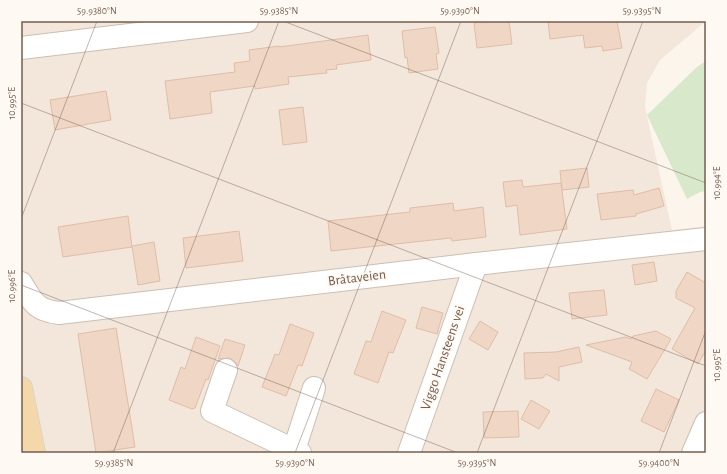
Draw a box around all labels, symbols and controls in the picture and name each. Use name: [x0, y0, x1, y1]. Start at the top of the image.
text: 59.9380°N: [77, 6, 117, 16]
text: 59.9385°N: [260, 6, 298, 16]
text: 59.9390°N: [440, 6, 480, 16]
text: 59.9395°N: [623, 6, 661, 16]
text: 10.995°E: [7, 87, 17, 119]
text: 10.994°E: [712, 166, 722, 199]
street label: Bråtaveien: [327, 268, 387, 288]
text: 10.996°E: [7, 269, 17, 302]
street label: Viggo Hansteens vei: [419, 304, 467, 412]
text: 10.995°E: [712, 349, 722, 381]
text: 59.9385°N: [95, 458, 133, 468]
text: 59.9390°N: [275, 458, 315, 468]
text: 59.9395°N: [458, 458, 496, 468]
text: 59.9400°N: [639, 458, 680, 468]

